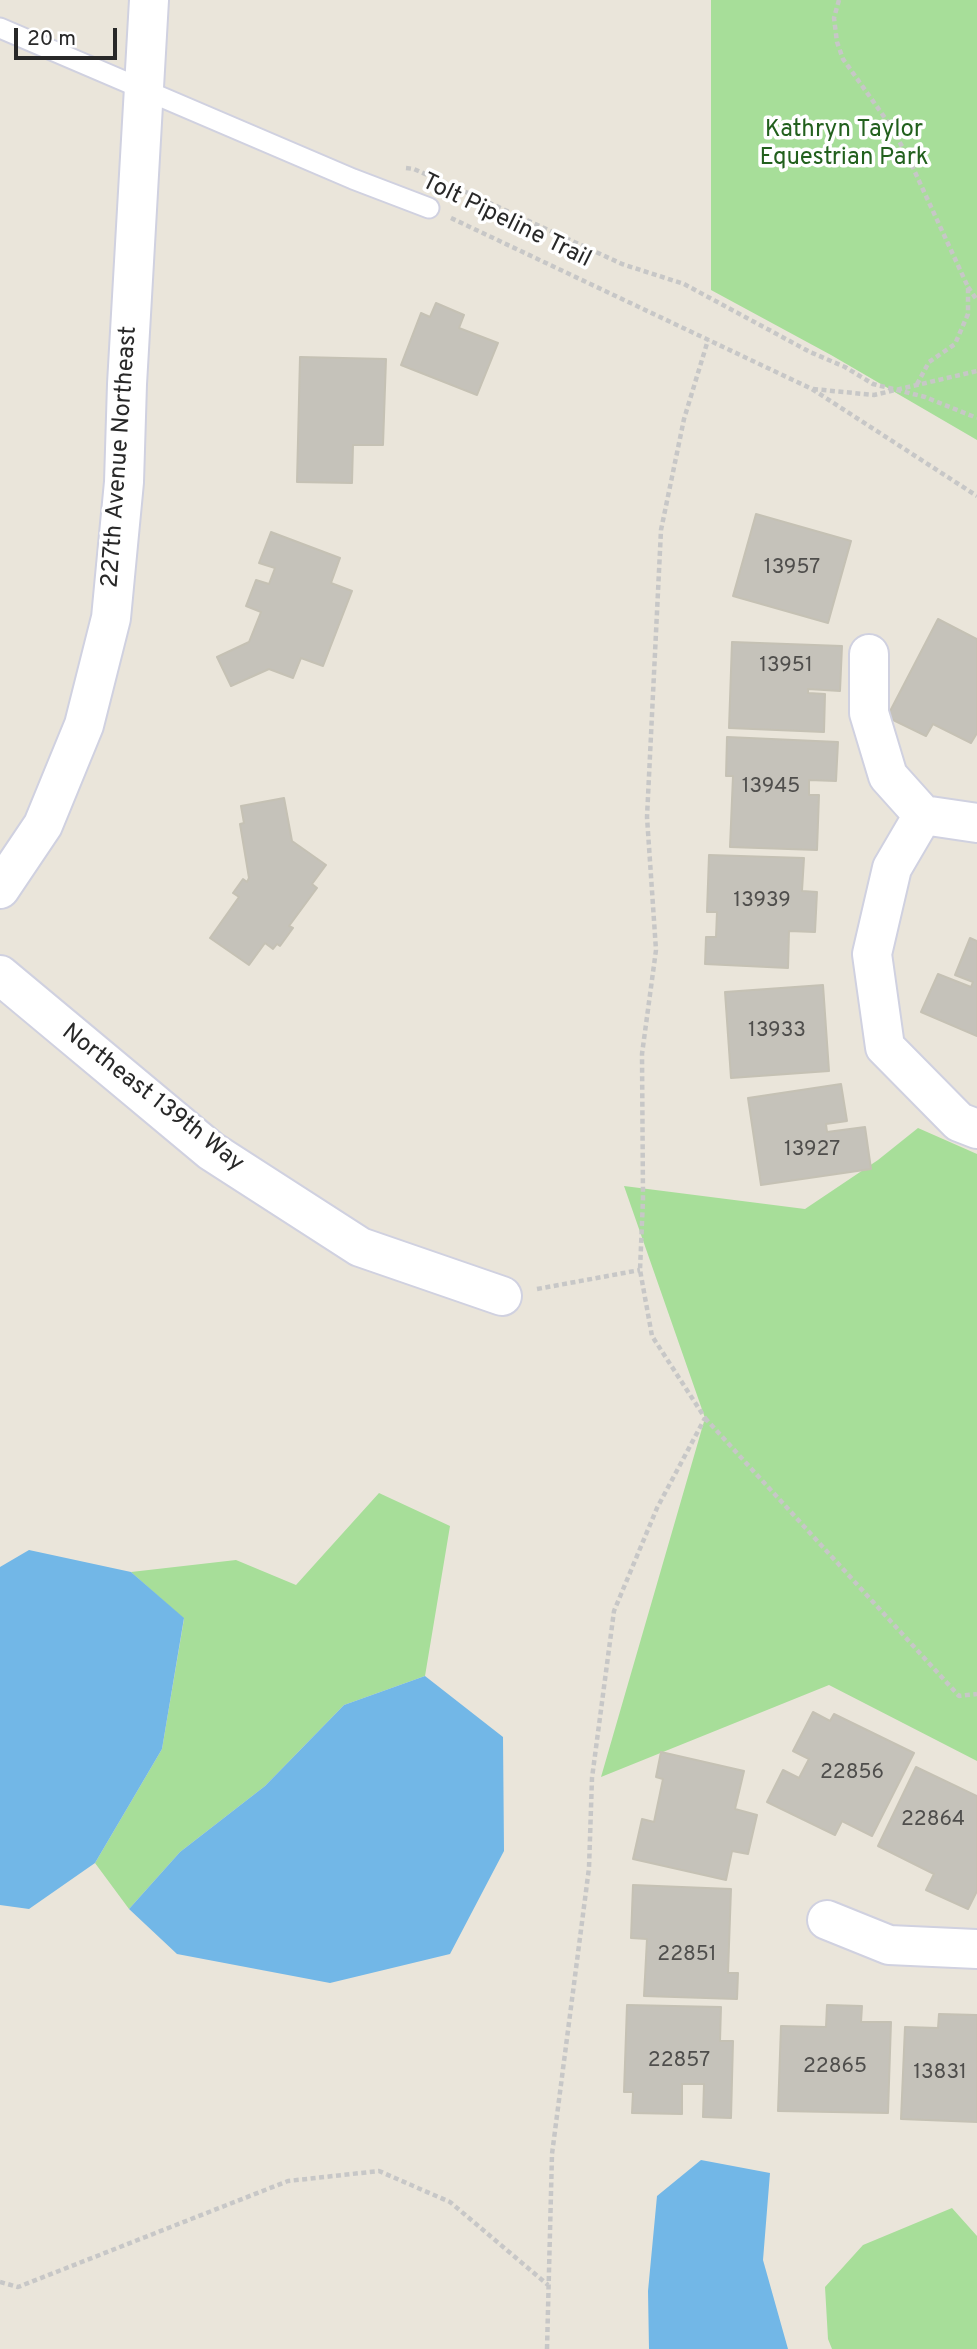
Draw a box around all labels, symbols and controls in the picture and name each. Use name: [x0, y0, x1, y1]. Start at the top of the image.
scale bar: [18, 14, 121, 58]
text: 20 m: [27, 26, 76, 53]
park label: Kathryn Taylor Equestrian Park: [759, 117, 929, 173]
street label: Tolt Pipeline Trail: [417, 169, 595, 275]
street label: 227th Avenue Northeast: [97, 325, 145, 589]
house number: 13957: [764, 556, 820, 582]
house number: 13951: [759, 654, 813, 680]
house number: 13945: [742, 775, 800, 801]
house number: 13939: [733, 889, 791, 915]
street label: Northeast 139th Way: [55, 1019, 249, 1179]
house number: 13933: [748, 1019, 806, 1045]
house number: 13927: [784, 1138, 840, 1164]
house number: 22856: [820, 1761, 884, 1787]
house number: 22864: [901, 1808, 965, 1834]
house number: 22851: [657, 1943, 717, 1969]
house number: 22857: [648, 2049, 710, 2075]
house number: 22865: [803, 2055, 867, 2081]
house number: 13831: [913, 2061, 967, 2087]

